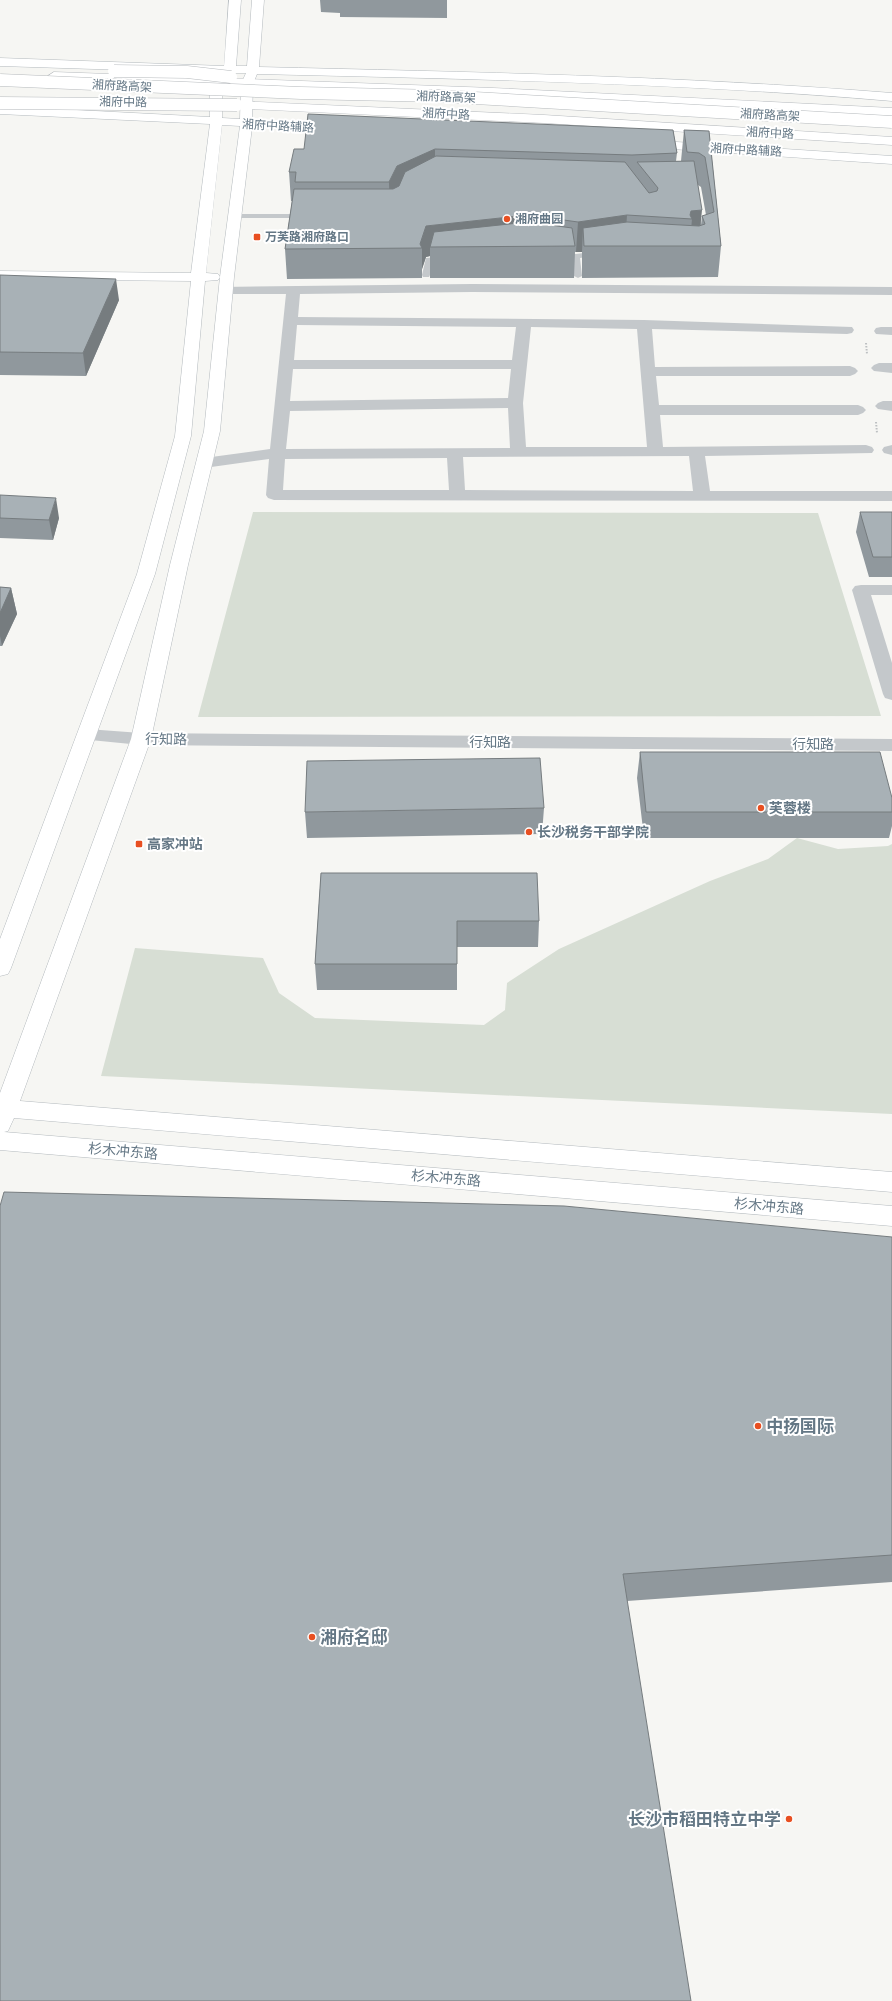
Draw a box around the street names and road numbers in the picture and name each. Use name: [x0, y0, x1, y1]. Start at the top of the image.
street label: 湘府路高架: [92, 76, 152, 94]
street label: 湘府路高架: [416, 88, 476, 104]
street label: 湘府中路: [99, 94, 147, 108]
street label: 湘府中路: [422, 105, 470, 121]
street label: 湘府路高架: [740, 105, 800, 123]
street label: 湘府中路辅路: [242, 116, 314, 134]
street label: 湘府中路: [746, 124, 794, 140]
street label: 湘府中路辅路: [710, 140, 782, 158]
street label: 行知路: [145, 730, 187, 747]
street label: 行知路: [469, 733, 511, 750]
street label: 行知路: [792, 735, 834, 752]
street label: 杉木冲东路: [87, 1139, 159, 1162]
street label: 杉木冲东路: [410, 1166, 482, 1189]
street label: 杉木冲东路: [733, 1194, 805, 1217]

